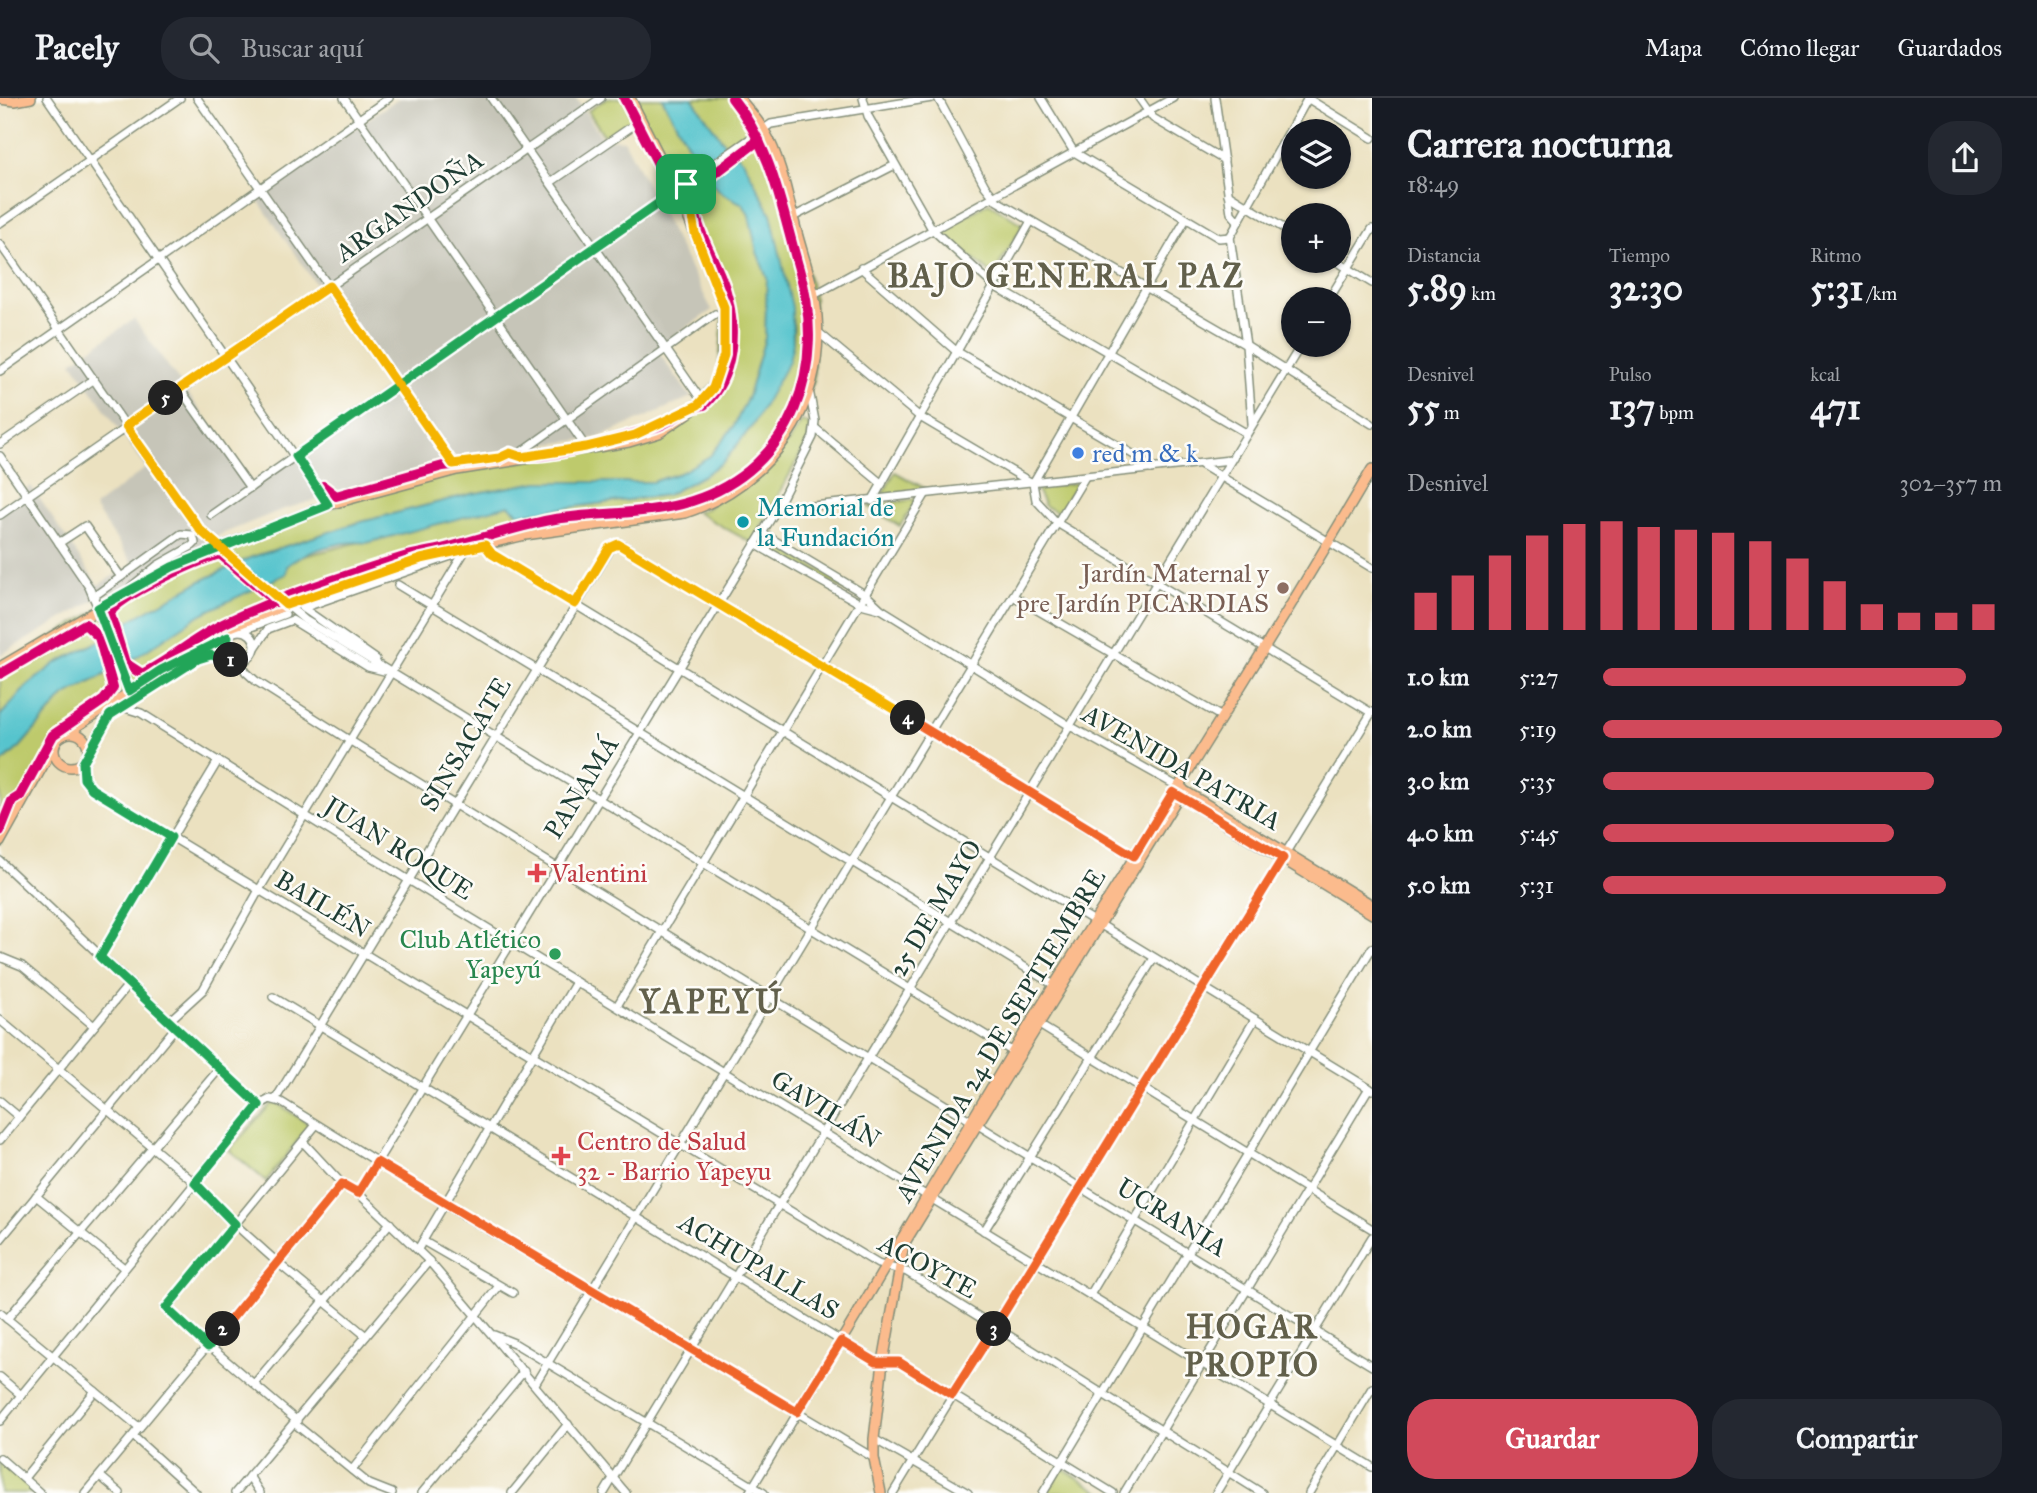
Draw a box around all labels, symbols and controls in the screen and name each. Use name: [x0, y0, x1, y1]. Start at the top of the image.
search box: [161, 17, 651, 80]
text: Pacely: [35, 28, 119, 68]
icon: search: [185, 29, 223, 67]
text: Buscar aquí: [241, 32, 363, 64]
text: Mapa: [1645, 33, 1702, 63]
text: Cómo llegar: [1740, 33, 1859, 63]
text: Guardados: [1897, 33, 2002, 63]
map controls: [1281, 119, 1351, 357]
button: layers: [1281, 119, 1351, 189]
text: Carrera nocturna: [1407, 121, 1672, 167]
button: share: [1928, 121, 2002, 195]
street label: ARGANDOÑA: [328, 143, 489, 269]
pin: [656, 154, 716, 214]
icon: arrive: [667, 165, 705, 203]
text: 18:49: [1407, 170, 1459, 198]
button: +: [1281, 203, 1351, 273]
text: Distancia: [1407, 244, 1480, 267]
text: Tiempo: [1609, 244, 1670, 267]
text: Ritmo: [1810, 244, 1861, 267]
district label: BAJO GENERAL PAZ: [887, 256, 1245, 298]
text: 5.89: [1407, 267, 1467, 310]
text: 32:30: [1609, 267, 1683, 310]
text: 5:31: [1810, 267, 1863, 310]
text: km: [1467, 282, 1496, 305]
text: /km: [1863, 282, 1897, 305]
button: −: [1281, 287, 1351, 357]
text: Desnivel: [1407, 363, 1474, 386]
text: Pulso: [1609, 363, 1651, 386]
text: kcal: [1810, 363, 1840, 386]
pin: 5: [148, 380, 184, 416]
text: 5: [161, 386, 170, 409]
text: 55: [1407, 386, 1440, 429]
text: 137: [1609, 386, 1655, 429]
text: 471: [1810, 386, 1861, 429]
text: m: [1440, 401, 1460, 424]
text: bpm: [1655, 401, 1694, 424]
place label: red m & k: [1092, 437, 1199, 469]
marker: red m & k: [1070, 445, 1086, 461]
text: Desnivel: [1407, 469, 1488, 497]
text: 302–357 m: [1900, 469, 2002, 497]
place label: Memorial de la Fundación: [757, 491, 895, 553]
marker: Memorial de la Fundación: [735, 514, 751, 530]
place label: Jardín Maternal y pre Jardín PICARDIAS: [1016, 557, 1270, 619]
marker: Jardín Maternal y pre Jardín PICARDIAS: [1275, 580, 1291, 596]
pin: 1: [214, 642, 248, 678]
text: 1: [227, 648, 234, 671]
text: 1.0 km: [1407, 663, 1469, 691]
text: 5:27: [1519, 663, 1559, 691]
street label: SINSACATE: [412, 671, 518, 817]
street label: AVENIDA PATRIA: [1076, 697, 1288, 837]
pin: 4: [890, 700, 926, 736]
text: 4: [902, 706, 913, 729]
text: 2.0 km: [1407, 715, 1472, 743]
text: 5:19: [1519, 715, 1557, 743]
street label: PANAMÁ: [537, 729, 625, 844]
text: 3.0 km: [1407, 767, 1469, 795]
text: 5:35: [1519, 767, 1555, 795]
street label: JUAN ROQUE: [316, 788, 480, 907]
text: 4.0 km: [1407, 819, 1473, 847]
text: 5:45: [1519, 819, 1559, 847]
street label: 25 DE MAYO: [882, 834, 988, 982]
place label: Valentini: [550, 857, 647, 889]
street label: BAILÉN: [269, 863, 377, 945]
street label: AVENIDA 24 DE SEPTIEMBRE: [887, 863, 1112, 1208]
marker: Valentini: [529, 865, 545, 881]
text: 5.0 km: [1407, 871, 1470, 899]
text: 5:31: [1519, 871, 1554, 899]
place label: Club Atlético Yapeyú: [400, 923, 541, 985]
marker: Club Atlético Yapeyú: [547, 946, 563, 962]
district label: YAPEYÚ: [639, 980, 783, 1022]
street label: GAVILÁN: [765, 1063, 887, 1155]
place label: Centro de Salud 32 - Barrio Yapeyu: [577, 1125, 771, 1187]
marker: Centro de Salud 32 - Barrio Yapeyu: [551, 1146, 571, 1166]
street label: UCRANIA: [1111, 1170, 1234, 1264]
street label: ACHUPALLAS: [672, 1205, 845, 1326]
street label: ACOYTE: [872, 1226, 983, 1305]
district label: HOGAR PROPIO: [1184, 1307, 1320, 1385]
pin: 2: [206, 1312, 241, 1346]
pin: 3: [976, 1312, 1012, 1346]
text: 2: [218, 1317, 227, 1340]
text: 3: [990, 1317, 997, 1340]
button: Guardar: [1407, 1399, 1698, 1479]
button: Compartir: [1712, 1399, 2002, 1479]

